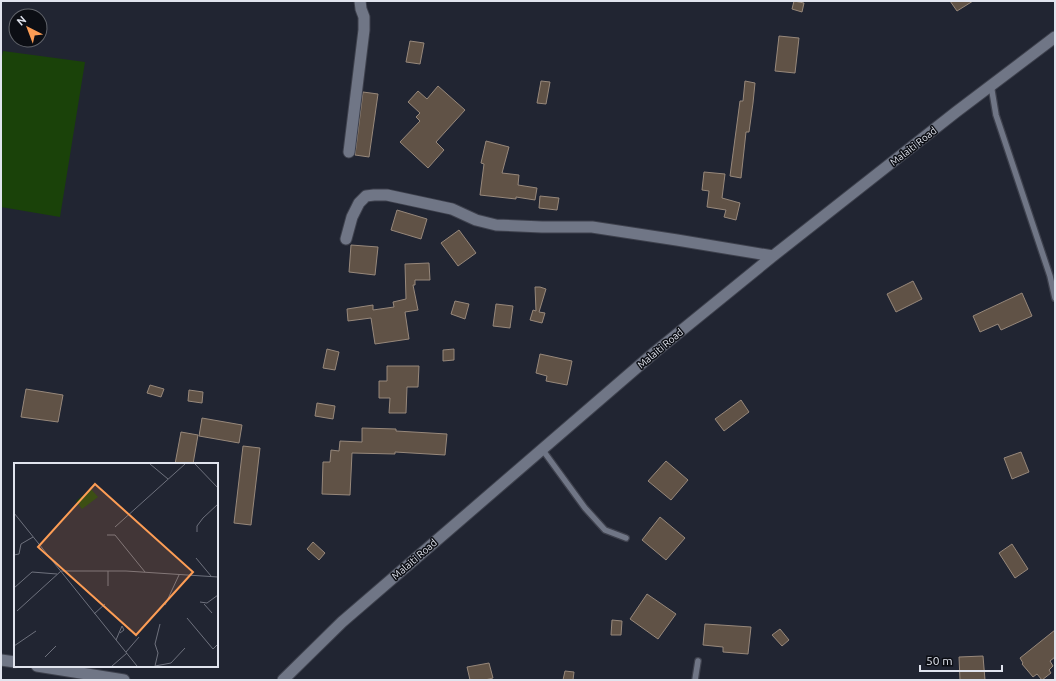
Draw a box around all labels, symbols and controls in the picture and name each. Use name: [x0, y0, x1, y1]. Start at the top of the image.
north arrow: [8, 8, 48, 48]
text: N: [14, 13, 28, 28]
street label: Malaiti Road: [888, 125, 939, 168]
street label: Malaiti Road: [635, 326, 685, 371]
inset map: [14, 463, 218, 667]
street label: Malaiti Road: [390, 537, 439, 582]
scale bar: [920, 647, 1002, 673]
text: 50 m: [926, 654, 953, 667]

